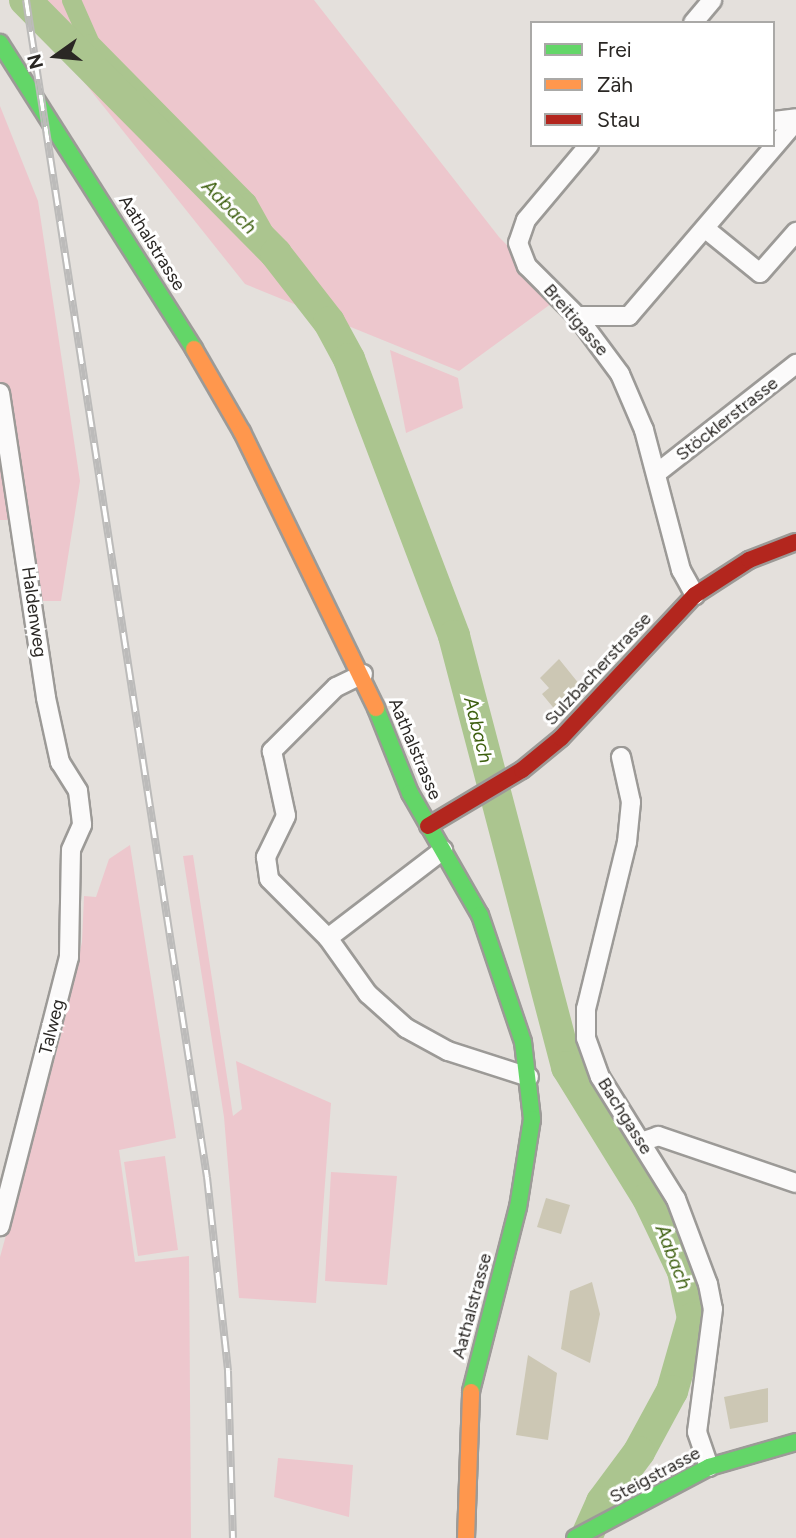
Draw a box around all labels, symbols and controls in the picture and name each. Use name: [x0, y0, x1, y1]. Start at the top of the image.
north arrow: [21, 21, 91, 91]
legend: [530, 21, 775, 147]
text: Frei: [597, 37, 632, 62]
text: N: [22, 51, 48, 72]
text: Zäh: [597, 72, 633, 97]
text: Stau: [597, 107, 640, 132]
water label: Aabach: [197, 175, 261, 239]
street label: Aathalstrasse: [114, 191, 190, 295]
street label: Breitigasse: [539, 280, 613, 360]
street label: Stöcklerstrasse: [672, 372, 782, 466]
street label: Haldenweg: [17, 565, 51, 659]
street label: Sulzbacherstrasse: [540, 608, 656, 730]
street label: Aathalstrasse: [384, 695, 446, 803]
water label: Aabach: [459, 695, 497, 765]
street label: Talweg: [35, 997, 69, 1057]
street label: Bachgasse: [593, 1074, 657, 1158]
water label: Aabach: [650, 1222, 696, 1292]
street label: Aathalstrasse: [448, 1251, 496, 1361]
street label: Steigstrasse: [606, 1442, 704, 1508]

